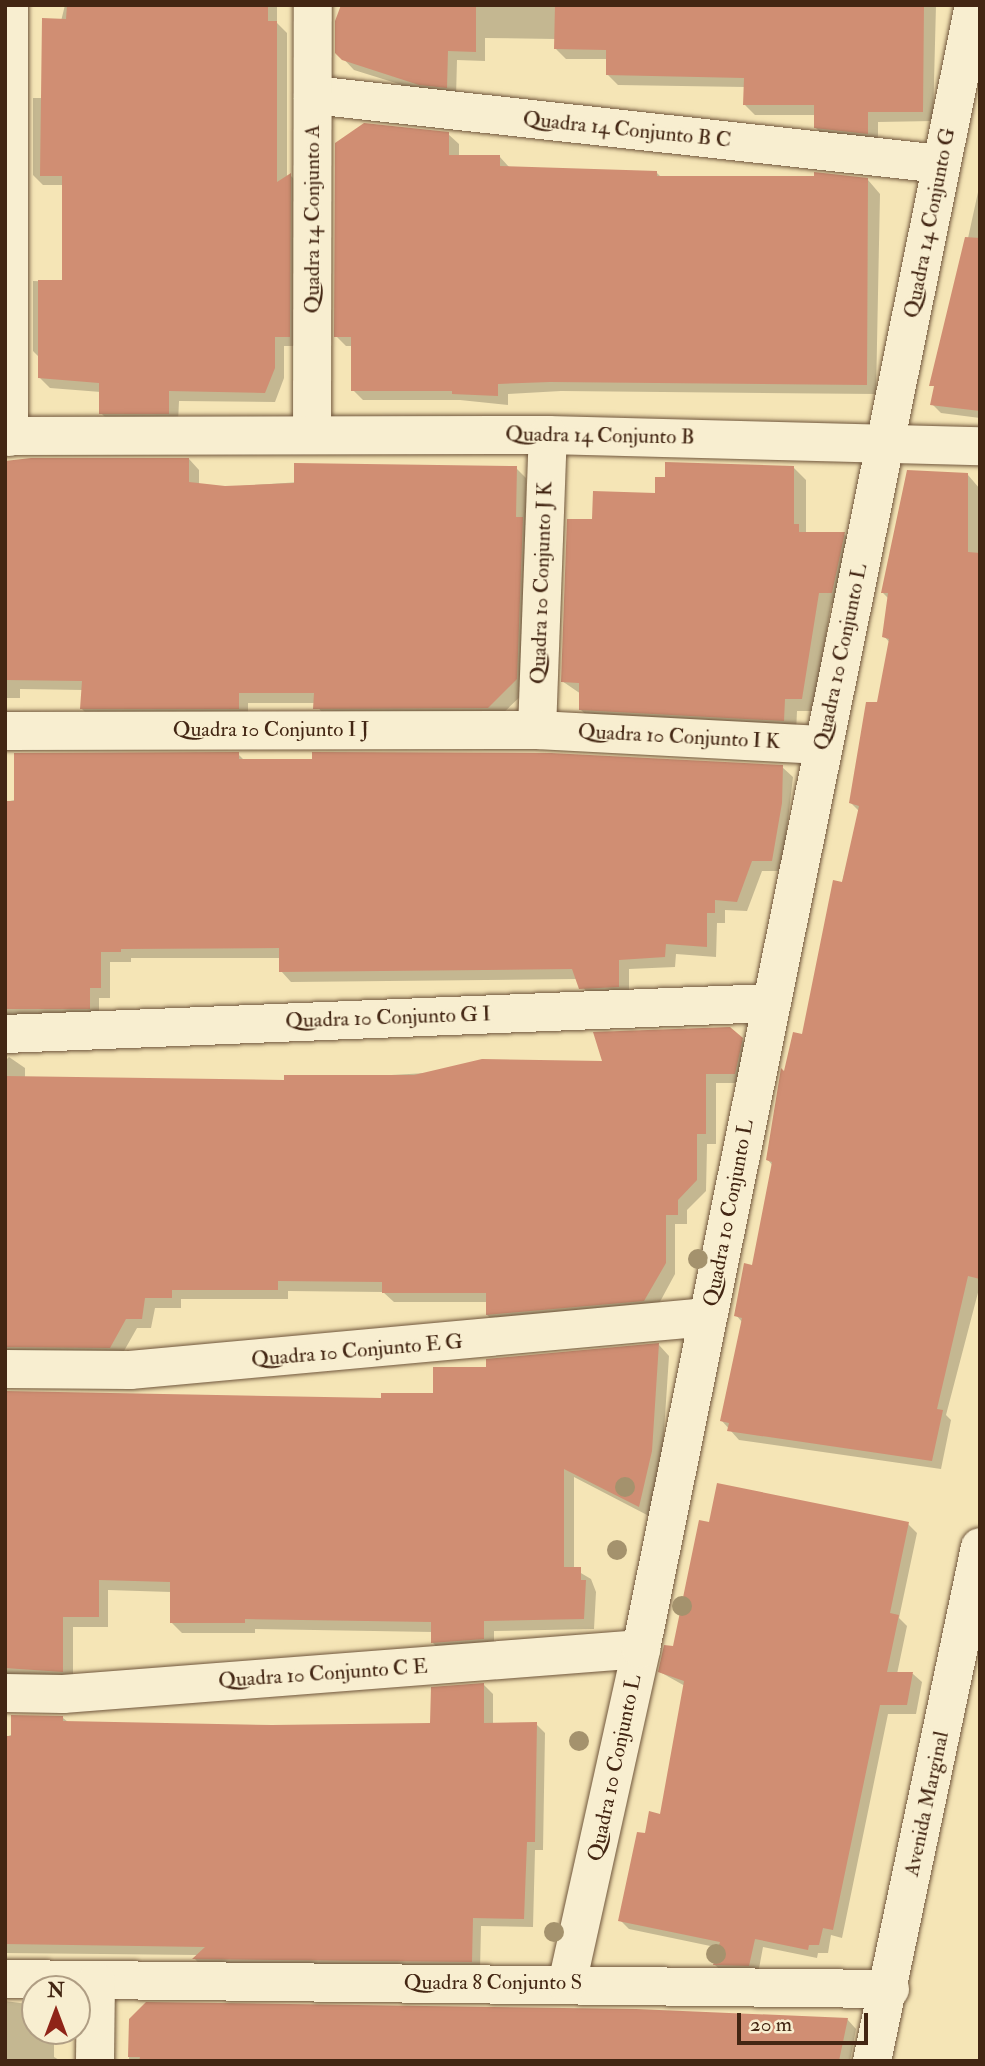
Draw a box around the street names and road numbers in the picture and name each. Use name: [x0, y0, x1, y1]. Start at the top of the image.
street label: Quadra 14 Conjunto B C: [522, 107, 732, 153]
street label: Quadra 14 Conjunto A: [300, 125, 326, 313]
street label: Quadra 14 Conjunto G: [899, 126, 961, 320]
street label: Quadra 14 Conjunto B: [505, 422, 695, 450]
street label: Quadra 10 Conjunto J K: [526, 481, 558, 685]
street label: Quadra 10 Conjunto L: [809, 561, 873, 753]
street label: Quadra 10 Conjunto I J: [173, 717, 369, 743]
street label: Quadra 10 Conjunto I K: [577, 719, 781, 755]
street label: Quadra 10 Conjunto G I: [285, 1002, 491, 1034]
street label: Quadra 10 Conjunto L: [698, 1117, 760, 1309]
street label: Quadra 10 Conjunto E G: [250, 1329, 464, 1373]
street label: Quadra 10 Conjunto C E: [217, 1654, 429, 1694]
street label: Quadra 10 Conjunto L: [583, 1672, 647, 1864]
street label: Avenida Marginal: [899, 1729, 955, 1879]
street label: Quadra 8 Conjunto S: [404, 1970, 582, 1996]

